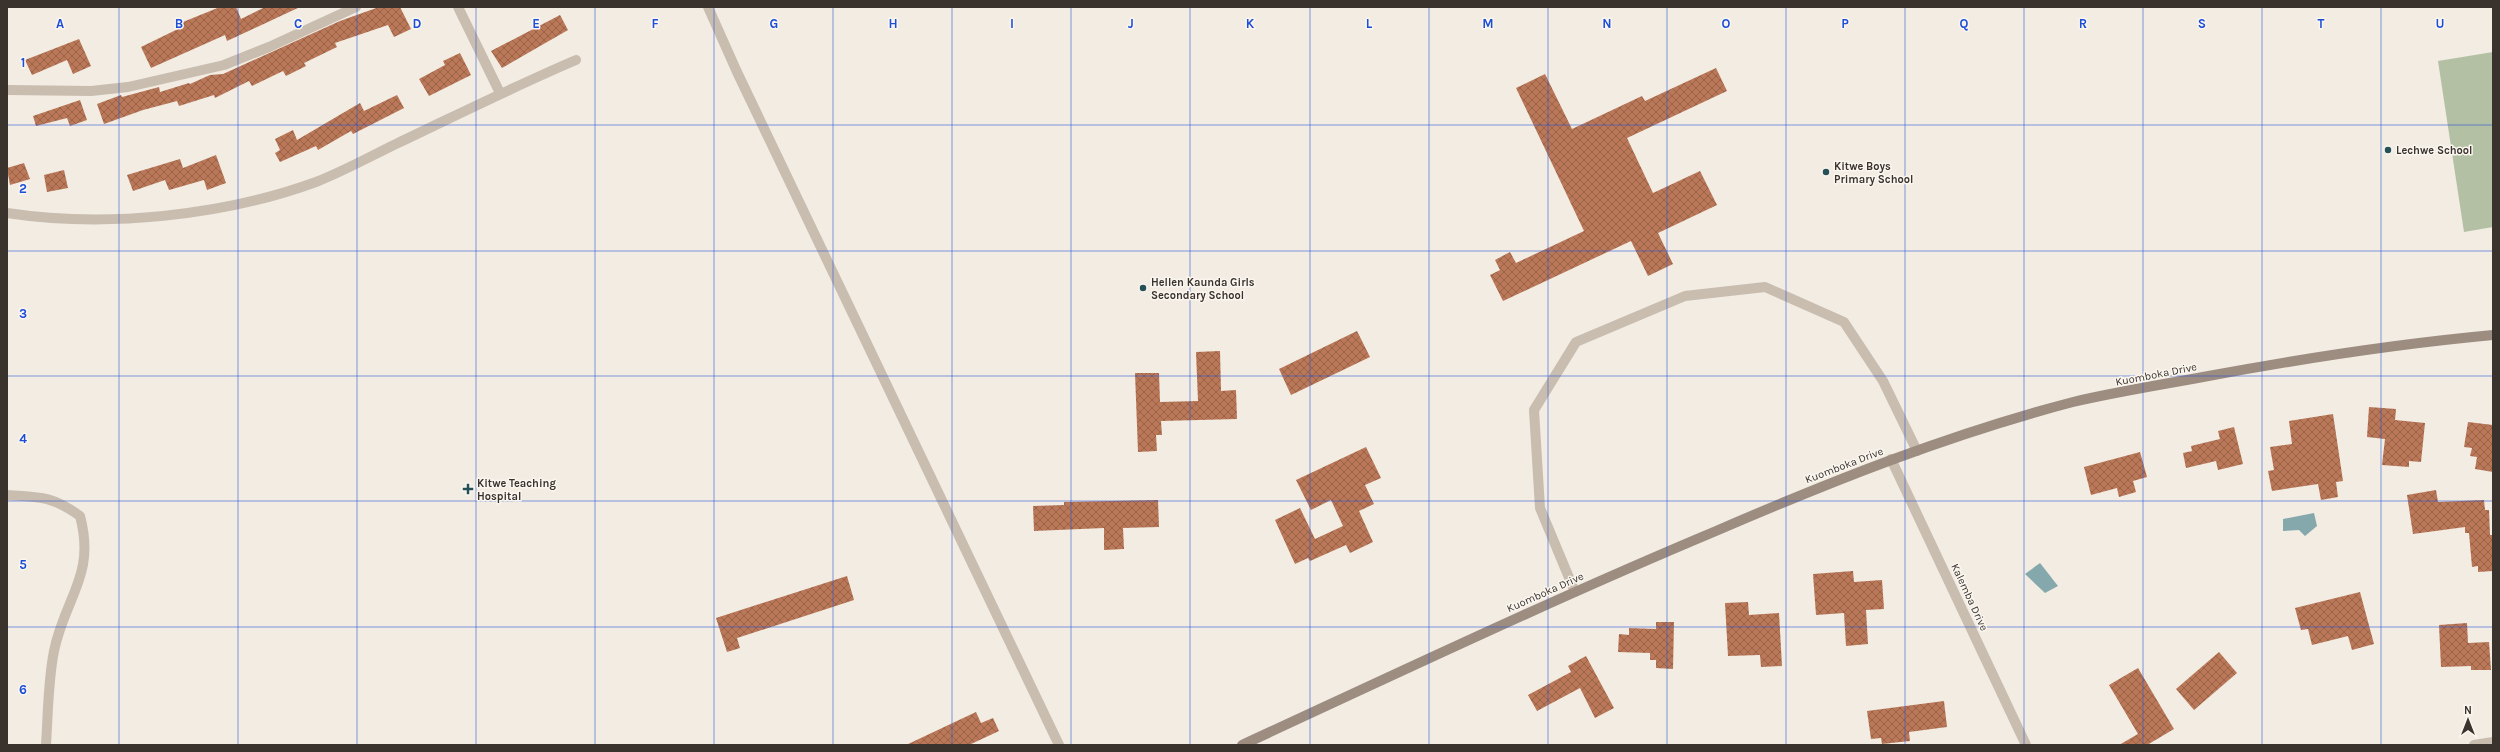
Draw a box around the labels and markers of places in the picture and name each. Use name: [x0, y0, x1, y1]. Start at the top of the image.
place label: Lechwe School: [2396, 144, 2472, 157]
marker: Lechwe School: [2383, 145, 2393, 155]
place label: Kitwe Boys Primary School: [1834, 160, 1913, 186]
marker: Kitwe Boys Primary School: [1821, 167, 1831, 177]
place label: Hellen Kaunda Girls Secondary School: [1151, 276, 1255, 302]
marker: Hellen Kaunda Girls Secondary School: [1138, 283, 1148, 293]
place label: Kitwe Teaching Hospital: [477, 477, 556, 503]
marker: Kitwe Teaching Hospital: [462, 483, 474, 495]

